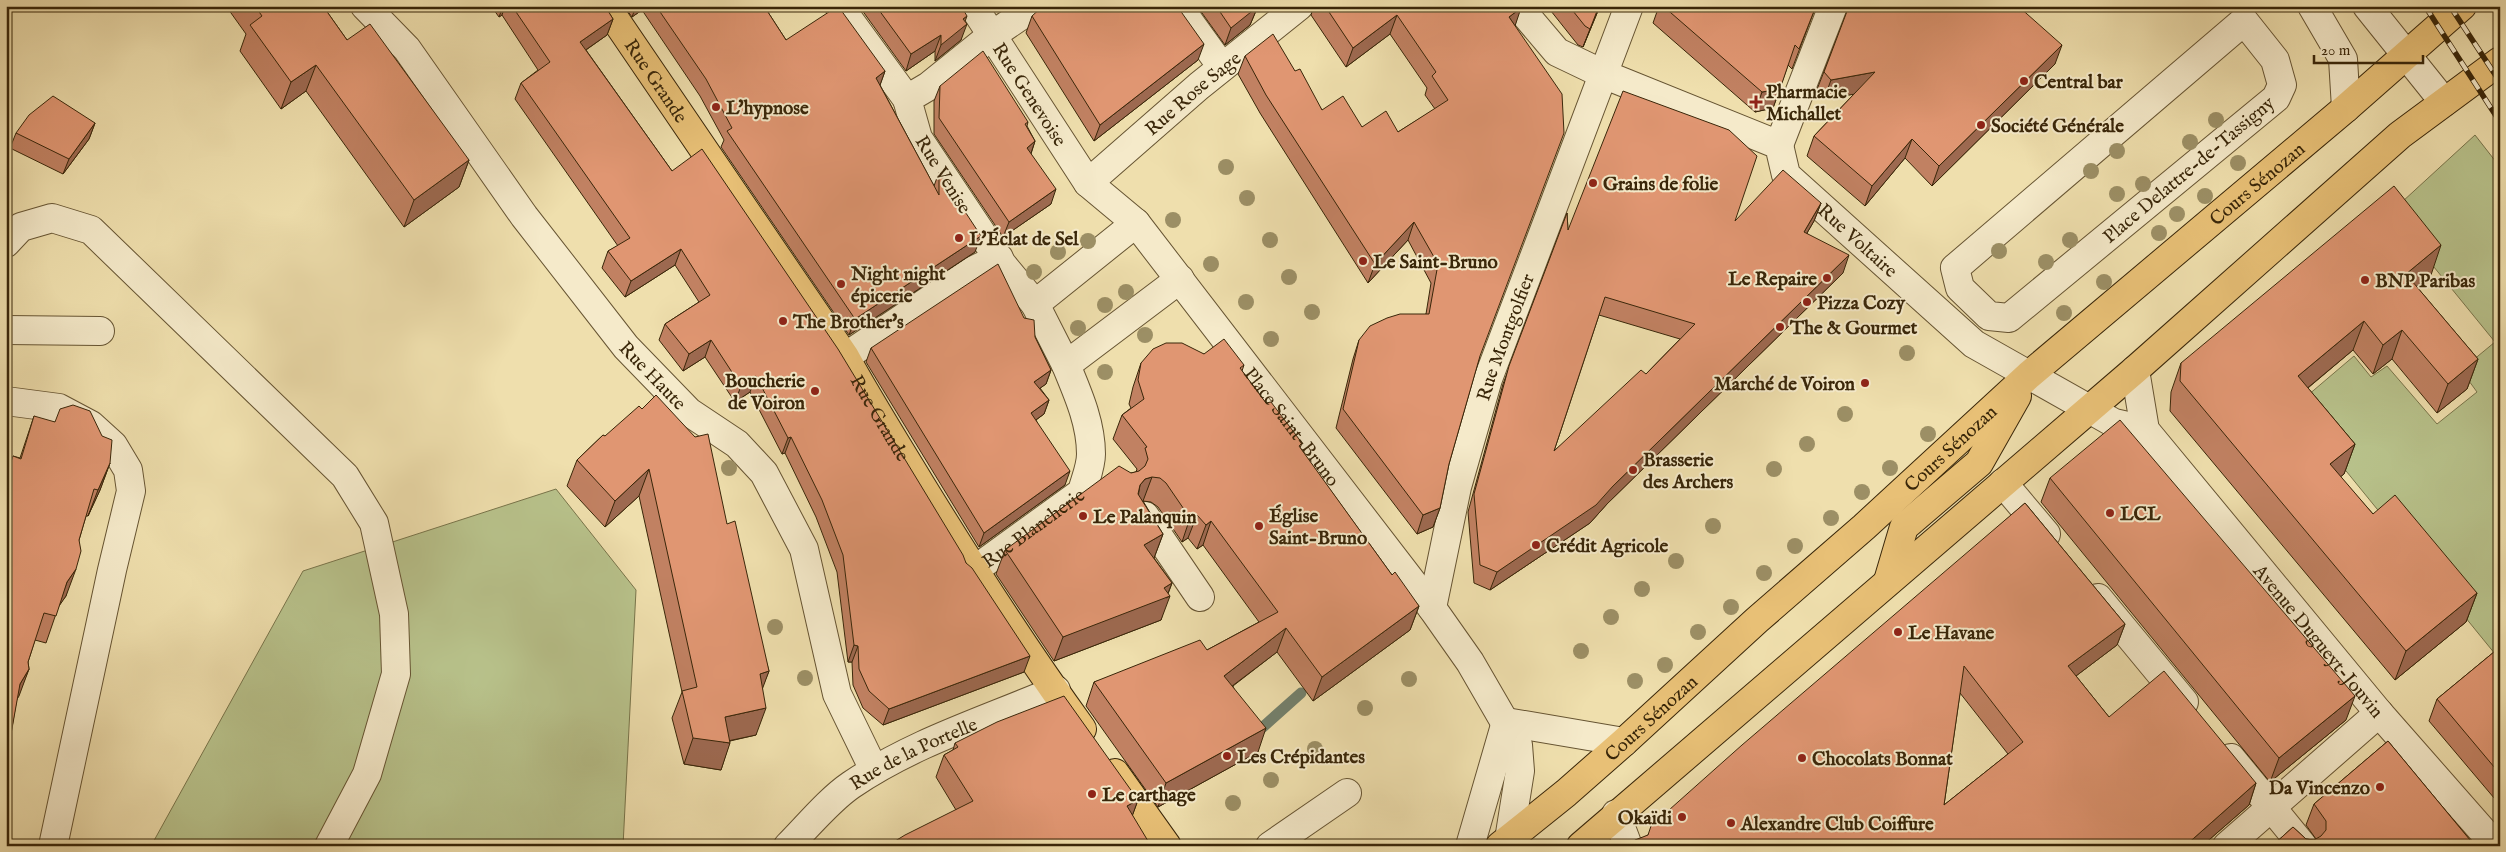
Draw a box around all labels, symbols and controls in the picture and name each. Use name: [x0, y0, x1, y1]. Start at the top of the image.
scale bar: [2314, 32, 2422, 64]
street label: Rue Grande: [618, 35, 692, 128]
street label: Rue Genevoise: [986, 39, 1071, 152]
text: 20 m: [2321, 41, 2351, 60]
street label: Rue Rose Sage: [1141, 47, 1247, 142]
place label: Central bar: [2034, 71, 2124, 95]
marker: Central bar: [2018, 75, 2030, 87]
place label: Pharmacie Michallet: [1766, 81, 1847, 127]
street label: Place Delattre-de-Tassigny: [2099, 91, 2281, 249]
marker: Pharmacie Michallet: [1750, 96, 1762, 108]
place label: L'hypnose: [726, 97, 809, 121]
marker: L'hypnose: [710, 101, 722, 113]
place label: Société Générale: [1991, 115, 2124, 139]
marker: Société Générale: [1975, 119, 1987, 131]
street label: Rue Venise: [909, 131, 976, 219]
street label: Cours Sénozan: [2205, 138, 2311, 232]
place label: Grains de folie: [1603, 173, 1718, 197]
marker: Grains de folie: [1587, 177, 1599, 189]
street label: Rue Voltaire: [1812, 199, 1902, 284]
place label: L'Éclat de Sel: [969, 227, 1079, 252]
marker: L'Éclat de Sel: [953, 232, 965, 244]
place label: Le Saint-Bruno: [1373, 251, 1498, 275]
marker: Le Saint-Bruno: [1357, 255, 1369, 267]
place label: Night night épicerie: [850, 263, 946, 309]
place label: Le Repaire: [1728, 268, 1817, 292]
place label: BNP Paribas: [2375, 270, 2475, 294]
street label: Rue Montgolfier: [1472, 271, 1541, 404]
marker: Le Repaire: [1821, 272, 1833, 284]
marker: BNP Paribas: [2359, 274, 2371, 286]
marker: Night night épicerie: [835, 278, 847, 290]
place label: Pizza Cozy: [1817, 292, 1906, 316]
marker: Pizza Cozy: [1801, 296, 1813, 308]
place label: The Brother's: [792, 311, 904, 335]
marker: The Brother's: [777, 315, 789, 327]
place label: The & Gourmet: [1789, 317, 1918, 341]
marker: The & Gourmet: [1774, 321, 1786, 333]
street label: Rue Haute: [613, 337, 691, 416]
street label: Place Saint-Bruno: [1237, 363, 1344, 492]
place label: Boucherie de Voiron: [725, 370, 805, 416]
street label: Rue Grande: [844, 371, 914, 467]
place label: Marché de Voiron: [1714, 373, 1855, 397]
marker: Marché de Voiron: [1859, 377, 1871, 389]
marker: Boucherie de Voiron: [809, 385, 821, 397]
street label: Cours Sénozan: [1900, 401, 2003, 498]
place label: Brasserie des Archers: [1643, 449, 1733, 495]
marker: Brasserie des Archers: [1627, 464, 1639, 476]
street label: Rue Blancherie: [978, 484, 1090, 574]
place label: LCL: [2120, 503, 2161, 527]
place label: Église Saint-Bruno: [1269, 504, 1367, 551]
place label: Le Palanquin: [1093, 506, 1197, 530]
marker: LCL: [2104, 507, 2116, 519]
marker: Le Palanquin: [1077, 510, 1089, 522]
marker: Église Saint-Bruno: [1253, 520, 1265, 532]
place label: Crédit Agricole: [1546, 535, 1669, 559]
marker: Crédit Agricole: [1530, 539, 1542, 551]
street label: Avenue Dugueyt-Jouvin: [2246, 559, 2388, 723]
place label: Le Havane: [1908, 622, 1995, 646]
marker: Le Havane: [1892, 626, 1904, 638]
street label: Cours Sénozan: [1600, 671, 1703, 767]
street label: Rue de la Portelle: [846, 713, 982, 797]
place label: Les Crépidantes: [1237, 746, 1365, 770]
place label: Chocolats Bonnat: [1812, 748, 1953, 772]
marker: Les Crépidantes: [1221, 750, 1233, 762]
marker: Chocolats Bonnat: [1796, 752, 1808, 764]
place label: Da Vincenzo: [2269, 777, 2370, 801]
marker: Da Vincenzo: [2374, 781, 2386, 793]
place label: Le carthage: [1102, 784, 1196, 808]
marker: Le carthage: [1086, 788, 1098, 800]
place label: Okaïdi: [1618, 807, 1672, 831]
marker: Okaïdi: [1676, 811, 1688, 823]
place label: Alexandre Club Coiffure: [1740, 813, 1934, 837]
marker: Alexandre Club Coiffure: [1725, 817, 1737, 829]

